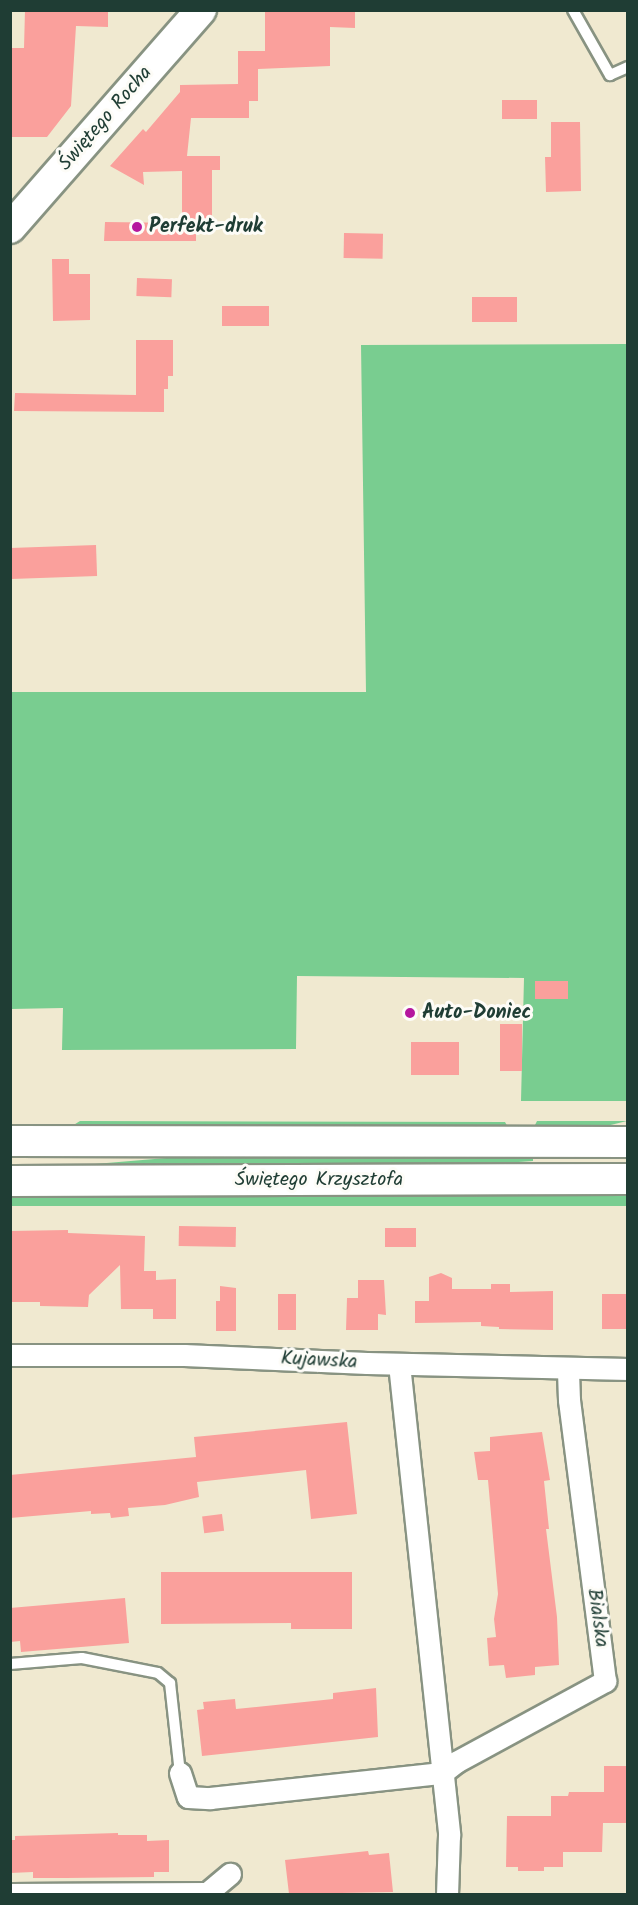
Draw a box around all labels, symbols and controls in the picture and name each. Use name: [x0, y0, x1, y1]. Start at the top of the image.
street label: Świętego Rocha: [54, 62, 158, 176]
place label: Perfekt-druk: [149, 215, 263, 239]
marker: Perfekt-druk: [130, 220, 144, 234]
place label: Auto-Doniec: [422, 1001, 531, 1025]
marker: Auto-Doniec: [403, 1006, 417, 1020]
street label: Świętego Krzysztofa: [235, 1168, 403, 1192]
street label: Kujawska: [280, 1347, 358, 1375]
street label: Bialska: [581, 1587, 613, 1649]

